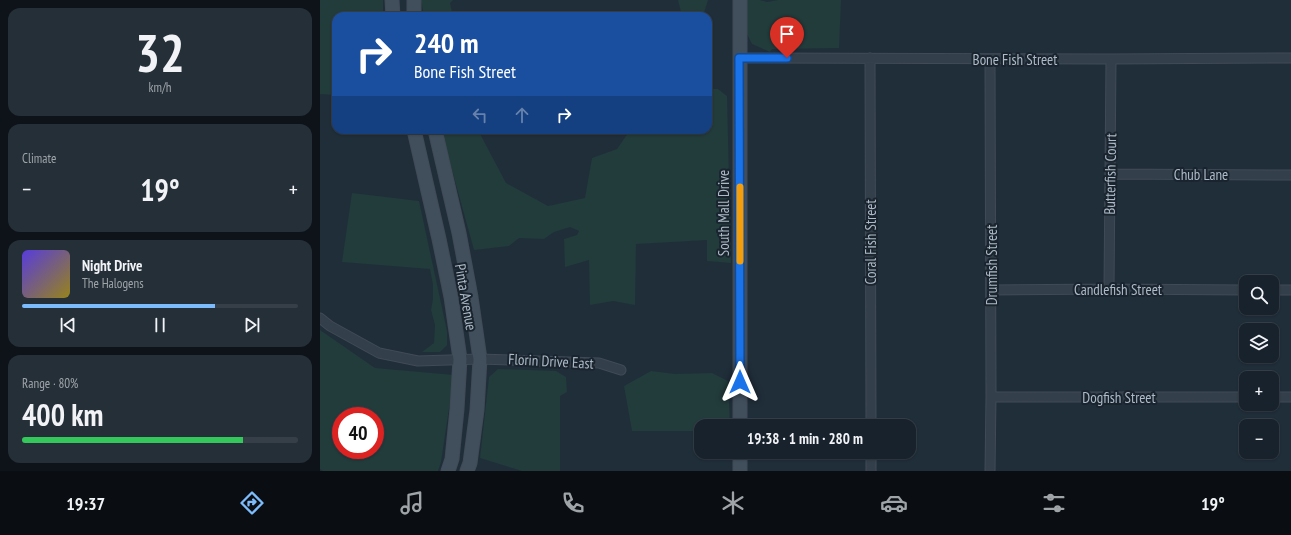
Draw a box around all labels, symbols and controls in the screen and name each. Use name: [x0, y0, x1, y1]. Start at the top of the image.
pin: [770, 17, 804, 58]
text: 32: [135, 19, 185, 86]
icon: arrive: [776, 23, 798, 45]
text: 240 m: [414, 24, 478, 61]
icon: right: [348, 28, 400, 80]
street label: Bone Fish Street: [973, 50, 1057, 69]
text: Bone Fish Street: [414, 60, 516, 83]
text: km/h: [148, 79, 172, 96]
icon: left: [469, 104, 491, 126]
icon: ahead: [511, 104, 533, 126]
icon: right: [553, 104, 575, 126]
street label: Butterfish Court: [1100, 133, 1120, 215]
text: Climate: [22, 150, 56, 167]
street label: Chub Lane: [1174, 165, 1228, 184]
text: 19°: [140, 170, 180, 209]
street label: South Mall Drive: [714, 170, 733, 256]
text: −: [22, 175, 31, 203]
text: +: [289, 175, 298, 203]
street label: Coral Fish Street: [861, 199, 880, 285]
street label: Drumfish Street: [982, 225, 1001, 305]
text: Night Drive: [82, 256, 142, 275]
street label: Pinta Avenue: [451, 262, 481, 332]
text: The Halogens: [82, 275, 144, 292]
map controls: [1239, 275, 1279, 459]
button: search: [1239, 275, 1279, 315]
street label: Candlefish Street: [1074, 280, 1162, 299]
icon: previous: [57, 314, 79, 336]
icon: pause: [149, 314, 171, 336]
icon: next: [241, 314, 263, 336]
button: layers: [1239, 323, 1279, 363]
street label: Florin Drive East: [508, 349, 594, 373]
position arrow: [719, 361, 761, 403]
button: +: [1239, 371, 1279, 411]
text: Range · 80%: [22, 375, 78, 392]
street label: Dogfish Street: [1082, 388, 1156, 407]
text: 400 km: [22, 395, 103, 434]
speed limit sign: 40: [332, 407, 384, 459]
button: −: [1239, 419, 1279, 459]
text: 19:38 · 1 min · 280 m: [747, 429, 863, 448]
icon: directions: [238, 489, 266, 517]
icon: music: [398, 489, 426, 517]
icon: phone: [559, 489, 587, 517]
icon: climate: [719, 489, 747, 517]
icon: car: [880, 489, 908, 517]
icon: filters: [1040, 489, 1068, 517]
text: 19:37: [66, 492, 105, 515]
text: 19°: [1201, 492, 1225, 515]

